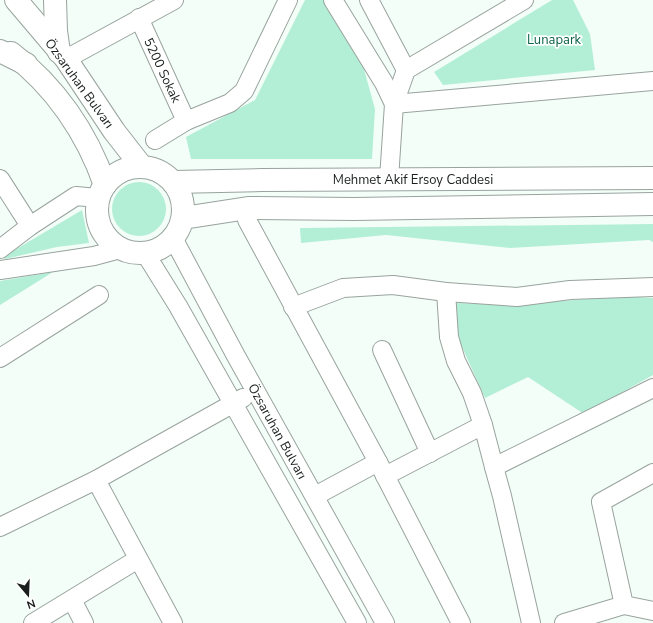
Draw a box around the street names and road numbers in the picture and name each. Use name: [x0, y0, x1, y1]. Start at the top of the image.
street label: Özsaruhan Bulvarı: [40, 34, 119, 132]
street label: 5200 Sokak: [139, 35, 185, 106]
street label: Mehmet Akif Ersoy Caddesi: [333, 171, 493, 189]
street label: Özsaruhan Bulvarı: [243, 380, 312, 483]

